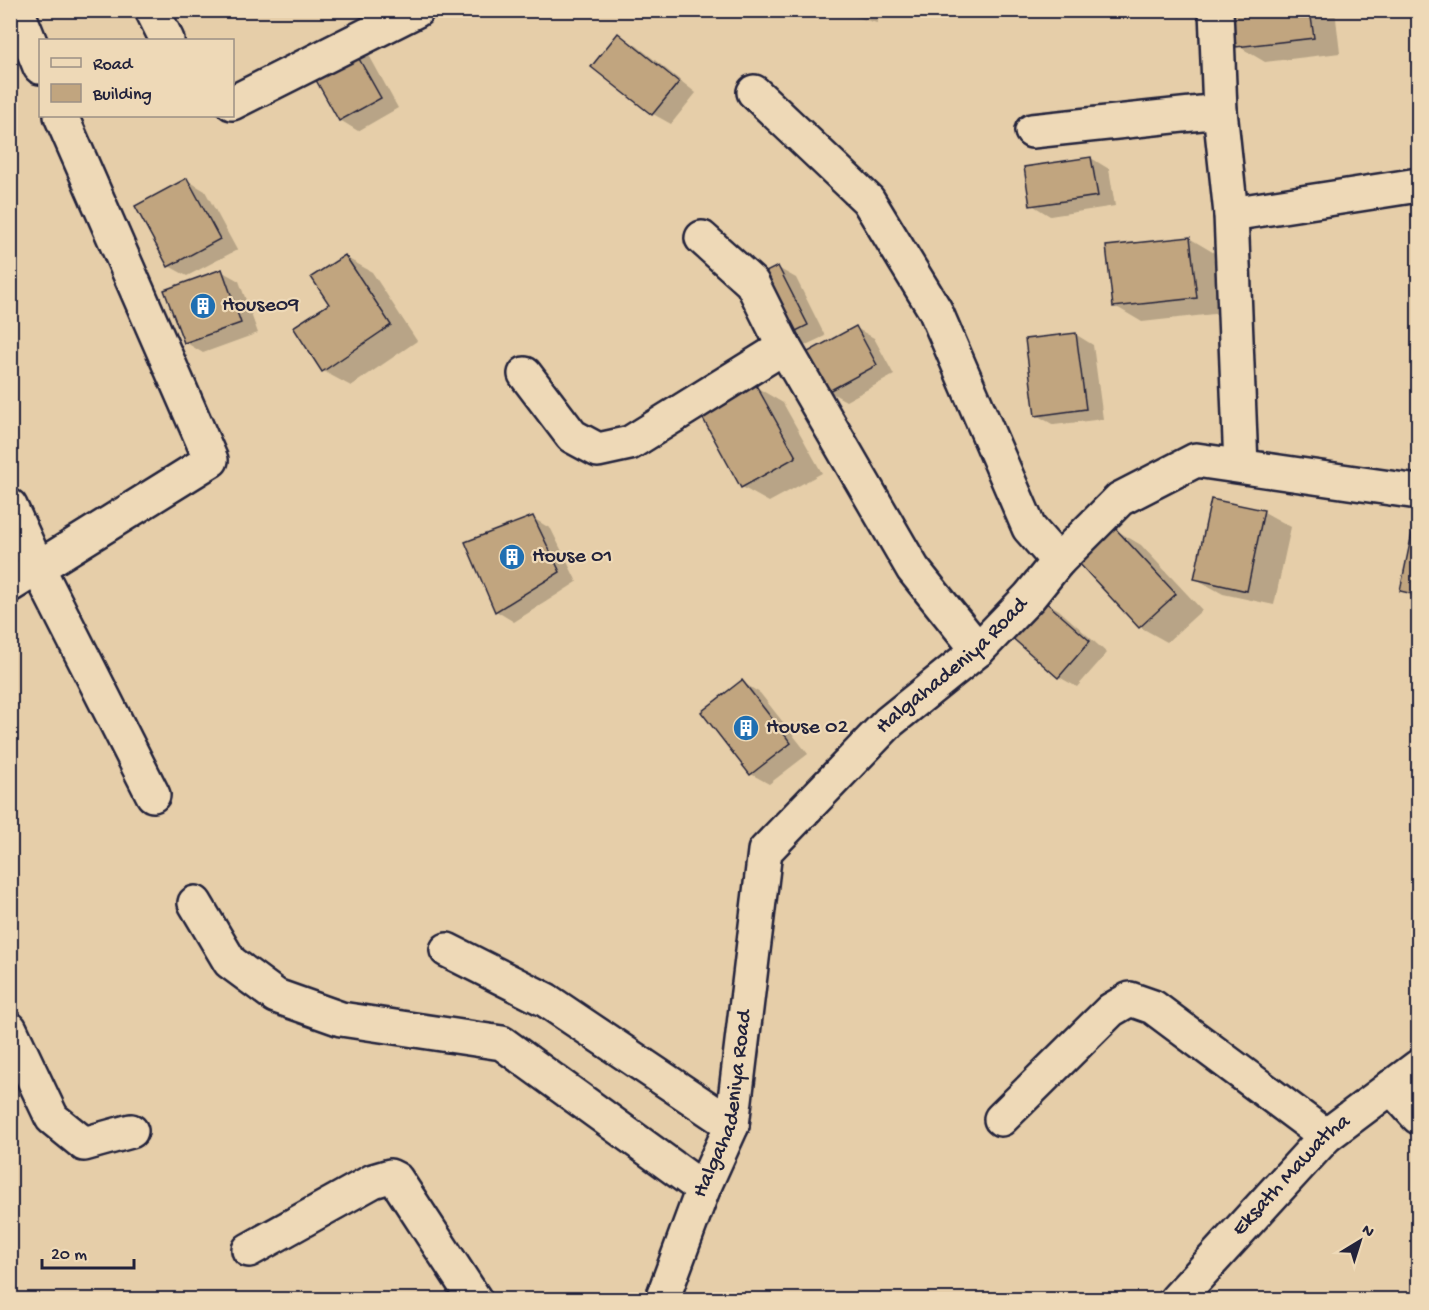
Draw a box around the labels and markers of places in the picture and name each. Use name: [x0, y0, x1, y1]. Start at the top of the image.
building icon: House09: [188, 291, 218, 321]
place label: House09: [222, 293, 299, 319]
building icon: House 01: [497, 542, 527, 572]
place label: House 01: [532, 544, 612, 570]
building icon: House 02: [731, 713, 761, 743]
place label: House 02: [766, 715, 848, 741]

